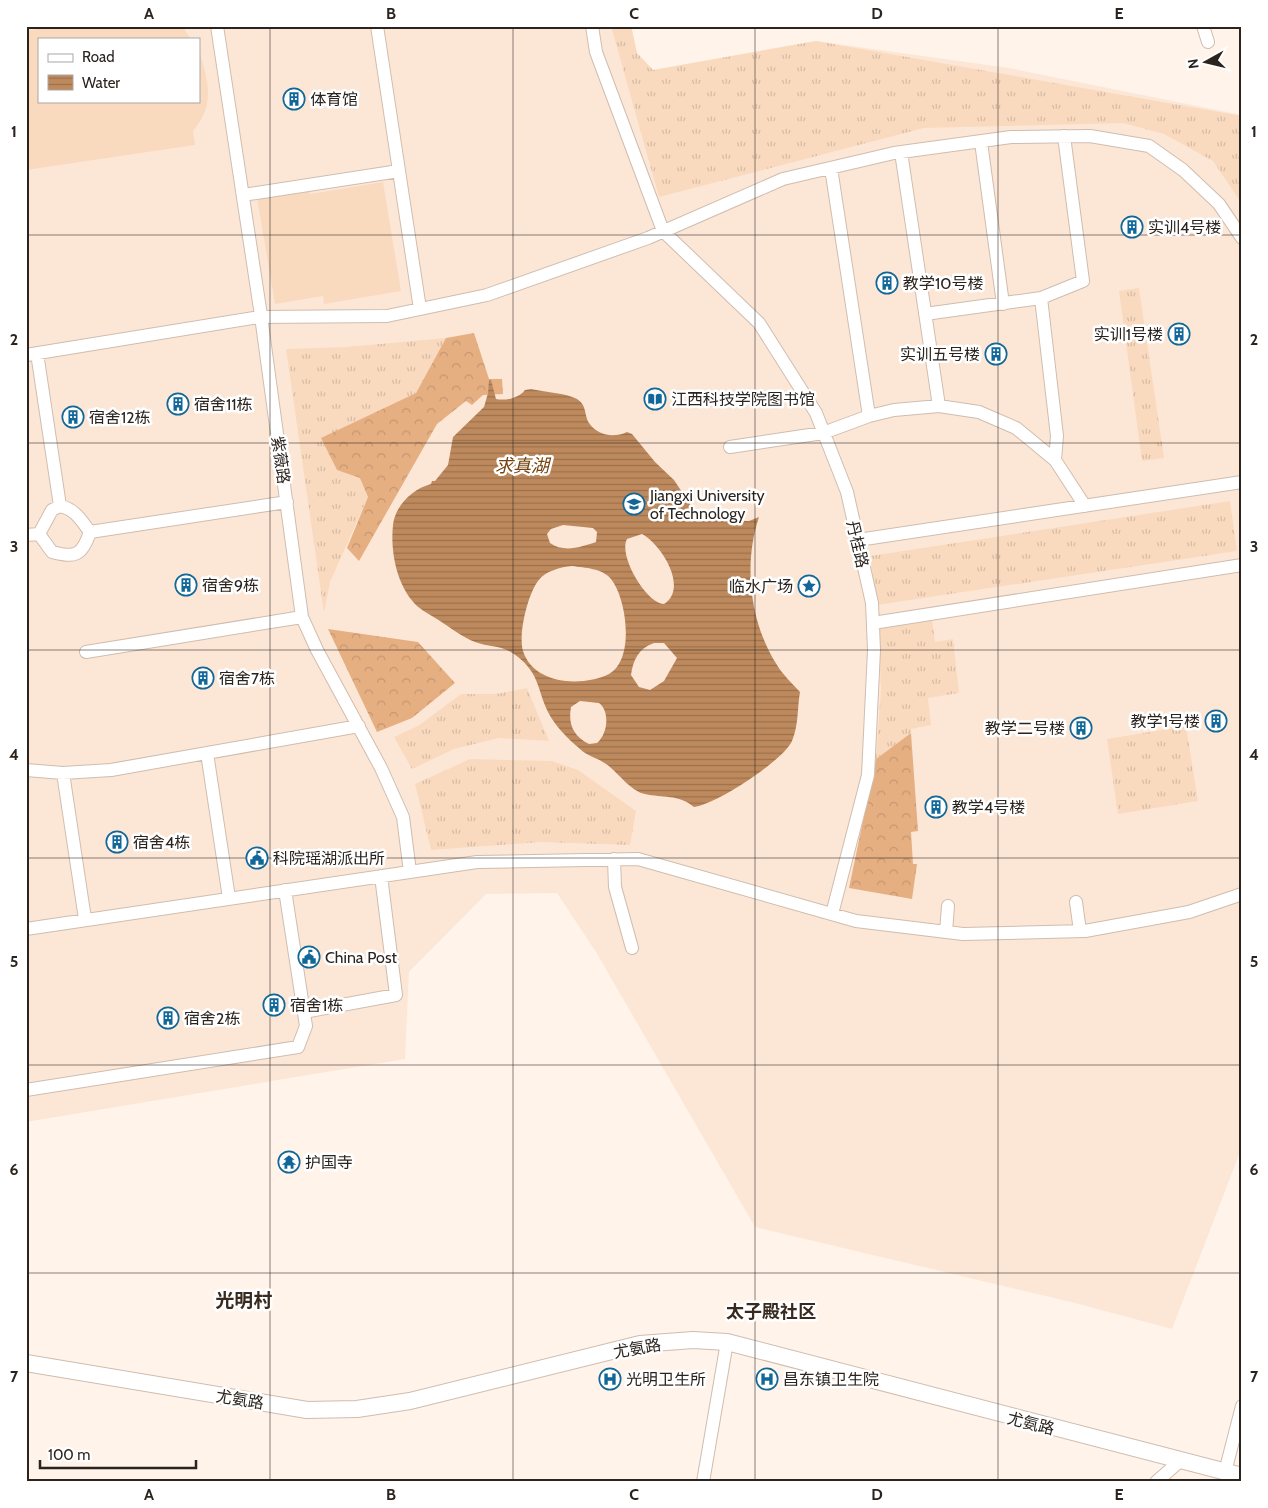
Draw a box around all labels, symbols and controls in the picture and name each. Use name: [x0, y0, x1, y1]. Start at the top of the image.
text: A: [144, 4, 154, 23]
text: B: [386, 4, 396, 23]
text: C: [629, 4, 639, 23]
text: D: [871, 4, 883, 23]
text: E: [1114, 4, 1124, 23]
legend: [38, 38, 200, 102]
north arrow: [1180, 38, 1230, 88]
text: Road: [82, 48, 115, 66]
text: N: [1184, 58, 1203, 70]
text: Water: [82, 74, 120, 92]
building icon: 体育馆: [282, 87, 306, 111]
place label: 体育馆: [310, 90, 358, 109]
text: 1: [11, 122, 17, 141]
text: 1: [1251, 122, 1257, 141]
building icon: 实训4号楼: [1120, 215, 1144, 239]
place label: 实训4号楼: [1148, 218, 1221, 237]
building icon: 教学10号楼: [875, 271, 899, 295]
place label: 教学10号楼: [903, 274, 983, 293]
building icon: 实训1号楼: [1167, 322, 1191, 346]
place label: 实训1号楼: [1094, 325, 1163, 344]
text: 2: [10, 330, 18, 349]
text: 2: [1250, 330, 1258, 349]
building icon: 实训五号楼: [984, 342, 1008, 366]
place label: 实训五号楼: [900, 345, 980, 364]
library icon: 江西科技学院图书馆: [643, 387, 667, 411]
place label: 江西科技学院图书馆: [671, 390, 815, 409]
building icon: 宿舍11栋: [166, 392, 190, 416]
place label: 宿舍11栋: [194, 395, 252, 414]
building icon: 宿舍12栋: [61, 405, 85, 429]
place label: 宿舍12栋: [89, 408, 151, 427]
street label: 紫薇路: [268, 435, 293, 485]
water label: 求真湖: [495, 455, 552, 477]
place label: Jiangxi University of Technology: [649, 486, 765, 523]
school or university icon: Jiangxi University of Technology: [622, 492, 646, 516]
street label: 丹桂路: [843, 519, 872, 570]
text: 3: [10, 537, 18, 556]
text: 3: [1250, 537, 1258, 556]
building icon: 宿舍9栋: [174, 573, 198, 597]
place icon: 临水广场: [797, 574, 821, 598]
place label: 宿舍9栋: [202, 576, 259, 595]
place label: 临水广场: [729, 577, 793, 596]
building icon: 宿舍7栋: [191, 666, 215, 690]
place label: 宿舍7栋: [219, 669, 275, 688]
building icon: 教学1号楼: [1204, 709, 1228, 733]
place label: 教学1号楼: [1131, 712, 1200, 731]
building icon: 教学二号楼: [1069, 716, 1093, 740]
place label: 教学二号楼: [985, 719, 1065, 738]
text: 4: [9, 745, 19, 764]
text: 4: [1249, 745, 1259, 764]
building icon: 教学4号楼: [924, 795, 948, 819]
place label: 教学4号楼: [952, 798, 1025, 817]
building icon: 宿舍4栋: [105, 830, 129, 854]
place label: 宿舍4栋: [133, 833, 190, 852]
public building icon: 科院瑶湖派出所: [245, 846, 269, 870]
place label: 科院瑶湖派出所: [273, 849, 385, 868]
public building icon: China Post: [297, 945, 321, 969]
place label: China Post: [325, 948, 398, 967]
text: 5: [10, 952, 18, 971]
text: 5: [1250, 952, 1258, 971]
building icon: 宿舍1栋: [262, 993, 286, 1017]
place label: 宿舍1栋: [290, 996, 343, 1015]
building icon: 宿舍2栋: [156, 1006, 180, 1030]
place label: 宿舍2栋: [184, 1009, 240, 1028]
temple icon: 护国寺: [277, 1150, 301, 1174]
place label: 护国寺: [305, 1153, 353, 1172]
text: 6: [10, 1160, 19, 1179]
text: 6: [1250, 1160, 1259, 1179]
district label: 光明村: [215, 1289, 273, 1312]
district label: 太子殿社区: [726, 1301, 816, 1323]
street label: 尤氨路: [612, 1335, 662, 1362]
text: 7: [10, 1367, 19, 1386]
hospital icon: 光明卫生所: [598, 1367, 622, 1391]
hospital icon: 昌东镇卫生院: [755, 1367, 779, 1391]
text: 7: [1250, 1367, 1259, 1386]
place label: 光明卫生所: [626, 1370, 706, 1389]
place label: 昌东镇卫生院: [783, 1370, 879, 1389]
street label: 尤氨路: [215, 1386, 265, 1413]
street label: 尤氨路: [1005, 1408, 1056, 1439]
scale bar: [40, 1438, 196, 1470]
text: 100 m: [48, 1446, 90, 1464]
text: A: [144, 1485, 154, 1504]
text: B: [386, 1485, 396, 1504]
text: C: [629, 1485, 639, 1504]
text: D: [871, 1485, 883, 1504]
text: E: [1114, 1485, 1124, 1504]

